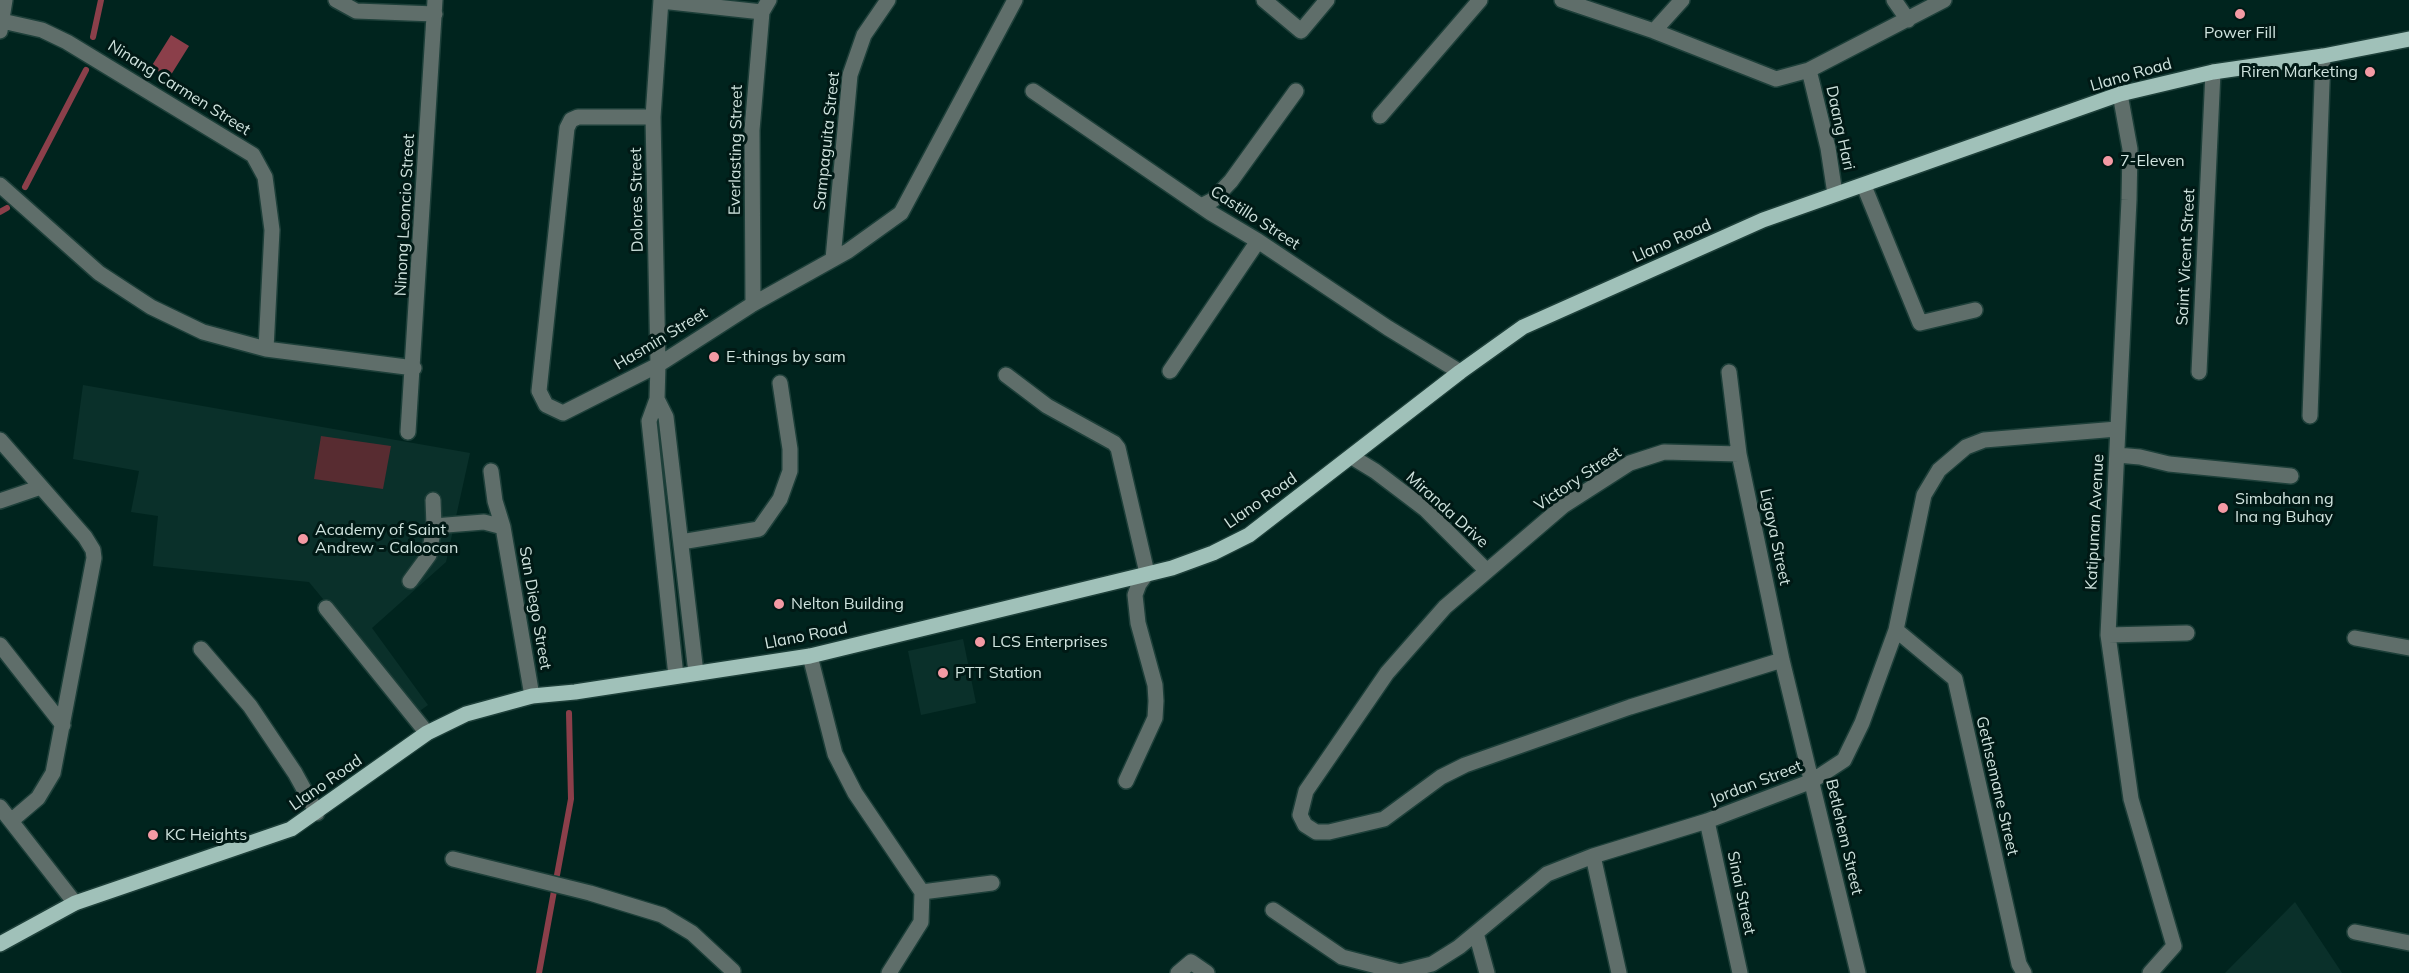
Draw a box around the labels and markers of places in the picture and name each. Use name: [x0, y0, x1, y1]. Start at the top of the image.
marker: Power Fill: [2233, 7, 2247, 21]
place label: Power Fill: [2204, 23, 2276, 43]
place label: Riren Marketing: [2241, 62, 2358, 82]
marker: Riren Marketing: [2363, 65, 2377, 79]
place label: 7-Eleven: [2120, 151, 2185, 171]
marker: 7-Eleven: [2101, 154, 2115, 168]
place label: E-things by sam: [726, 347, 846, 367]
marker: E-things by sam: [707, 350, 721, 364]
place label: Simbahan ng Ina ng Buhay: [2235, 489, 2334, 527]
marker: Simbahan ng Ina ng Buhay: [2216, 501, 2230, 515]
place label: Academy of Saint Andrew - Caloocan: [315, 520, 458, 558]
marker: Academy of Saint Andrew - Caloocan: [296, 532, 310, 546]
place label: Nelton Building: [791, 594, 904, 614]
marker: Nelton Building: [772, 597, 786, 611]
place label: LCS Enterprises: [992, 632, 1108, 652]
marker: LCS Enterprises: [973, 635, 987, 649]
place label: PTT Station: [955, 663, 1042, 683]
marker: PTT Station: [936, 666, 950, 680]
place label: KC Heights: [165, 825, 247, 845]
marker: KC Heights: [146, 828, 160, 842]

